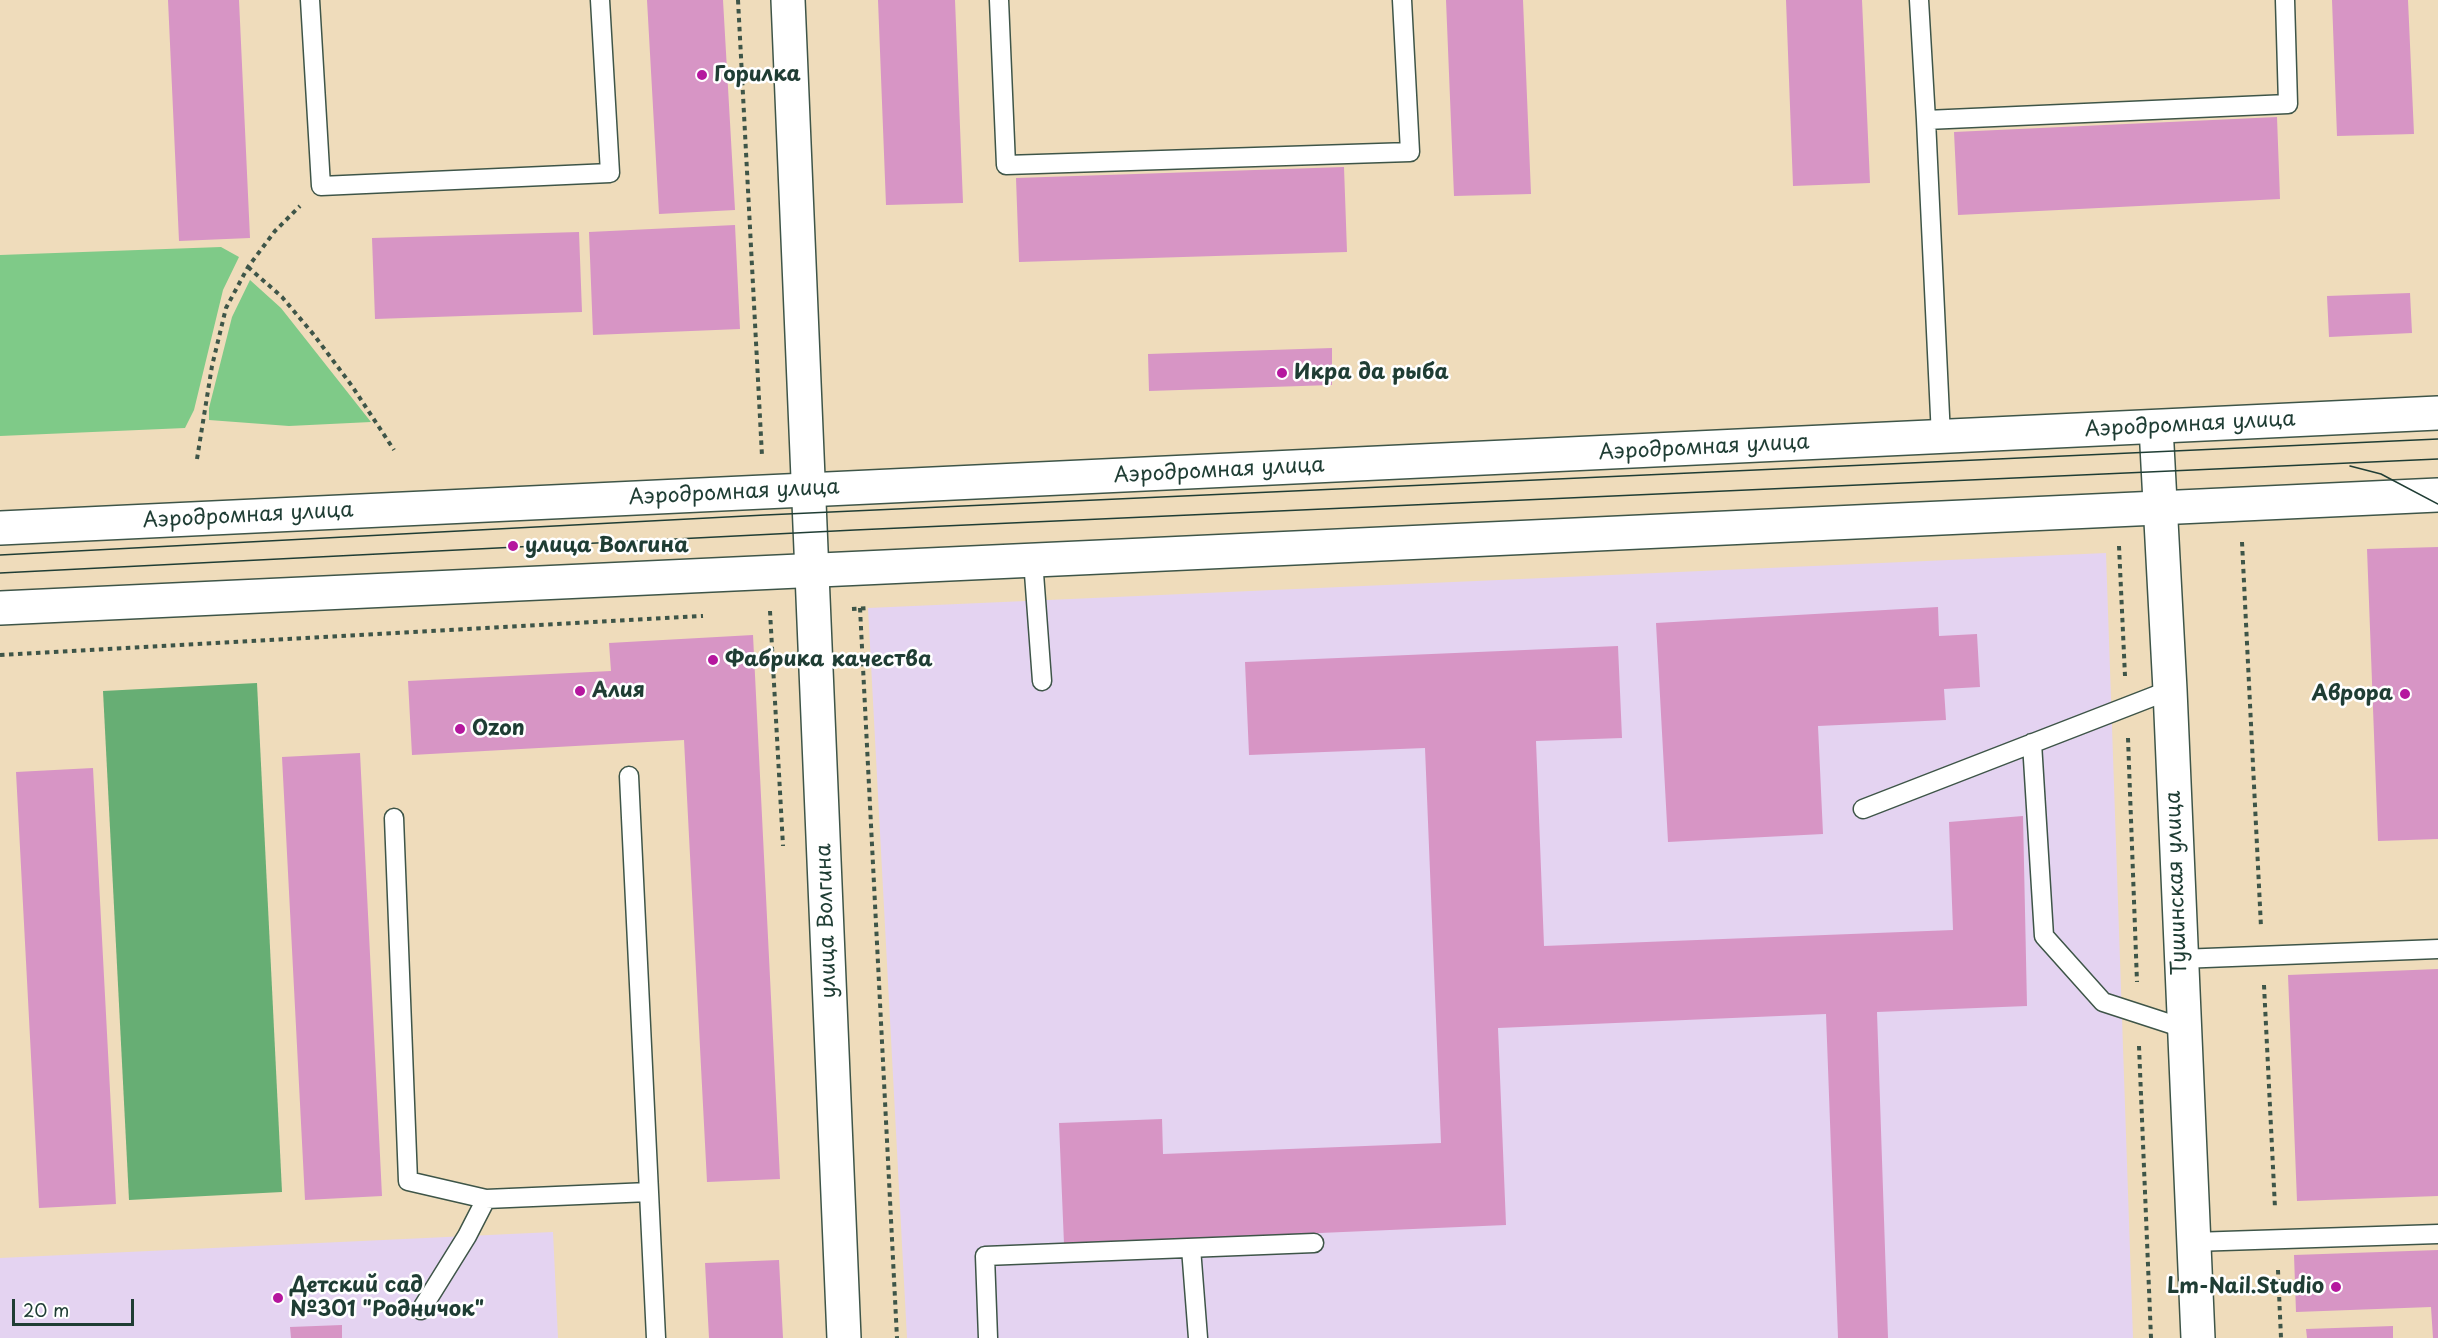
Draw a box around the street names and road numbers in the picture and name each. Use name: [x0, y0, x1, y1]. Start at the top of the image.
street label: Аэродромная улица: [2084, 407, 2296, 443]
street label: Аэродромная улица: [1598, 430, 1810, 466]
street label: Аэродромная улица: [1113, 453, 1325, 489]
street label: Аэродромная улица: [628, 475, 840, 511]
street label: Аэродромная улица: [142, 498, 354, 534]
street label: Тушинская улица: [2161, 790, 2193, 976]
street label: улица Волгина: [812, 843, 842, 999]

